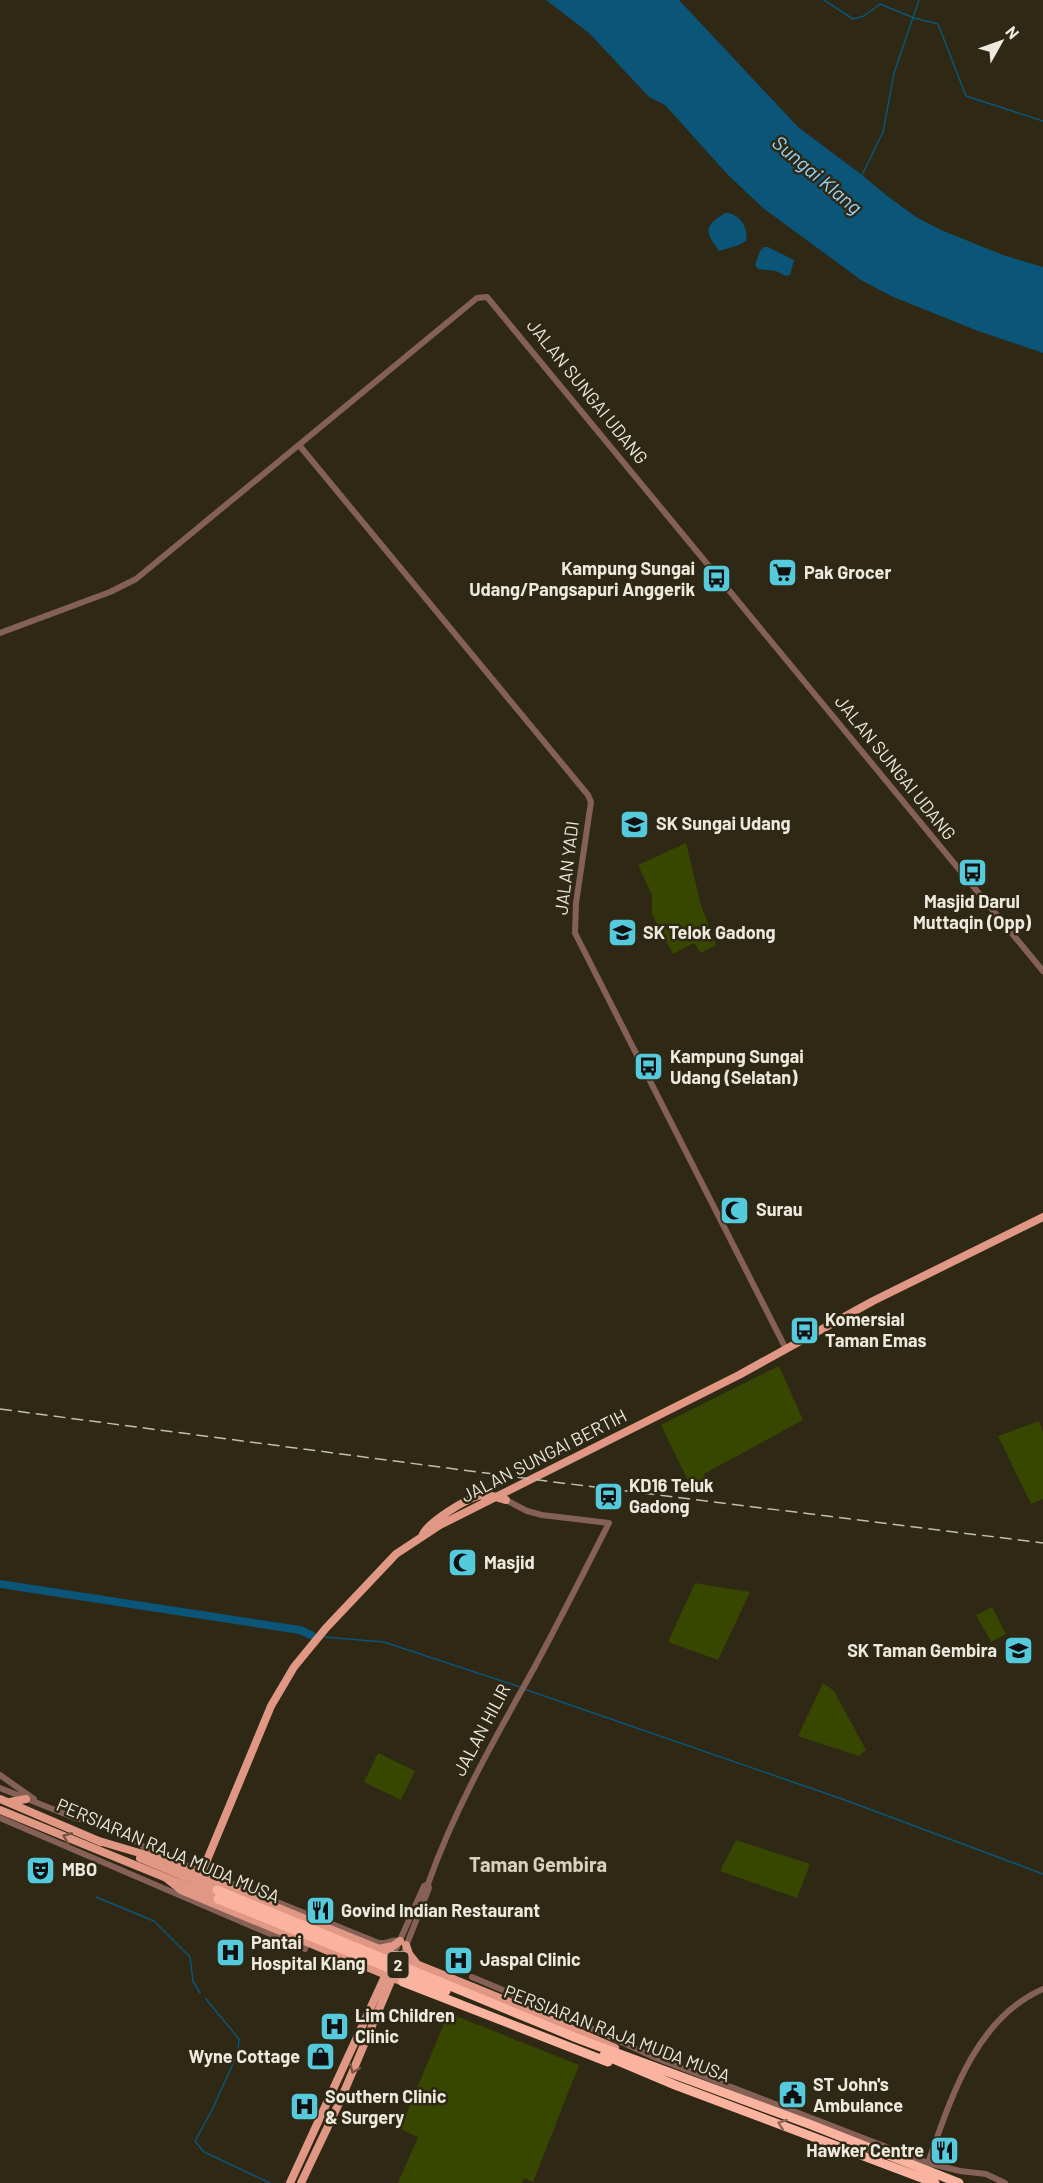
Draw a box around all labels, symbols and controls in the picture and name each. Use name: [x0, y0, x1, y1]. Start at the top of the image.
north arrow: [971, 12, 1031, 72]
text: N: [1002, 22, 1024, 42]
water label: Sungai Klang: [768, 130, 867, 219]
street label: JALAN SUNGAI UDANG: [523, 315, 653, 468]
place label: Kampung Sungai Udang/Pangsapuri Anggerik: [469, 557, 695, 600]
supermarket icon: Pak Grocer: [767, 557, 799, 589]
place label: Pak Grocer: [804, 561, 891, 583]
bus stop icon: Kampung Sungai Udang/Pangsapuri Anggerik: [700, 563, 732, 595]
street label: JALAN SUNGAI UDANG: [831, 691, 961, 844]
school or university icon: SK Sungai Udang: [619, 808, 651, 840]
place label: SK Sungai Udang: [656, 812, 791, 834]
street label: JALAN YADI: [549, 820, 583, 916]
bus stop icon: Masjid Darul Muttaqin (Opp): [956, 857, 988, 889]
place label: Masjid Darul Muttaqin (Opp): [913, 890, 1032, 933]
school or university icon: SK Telok Gadong: [606, 917, 638, 949]
place label: SK Telok Gadong: [643, 921, 776, 943]
place label: Kampung Sungai Udang (Selatan): [670, 1045, 804, 1088]
bus stop icon: Kampung Sungai Udang (Selatan): [633, 1051, 665, 1083]
mosque icon: Surau: [719, 1194, 751, 1226]
place label: Surau: [756, 1198, 803, 1220]
place label: Komersial Taman Emas: [825, 1308, 926, 1351]
bus stop icon: Komersial Taman Emas: [788, 1314, 820, 1346]
street label: JALAN SUNGAI BERTIH: [457, 1404, 630, 1506]
place label: KD16 Teluk Gadong: [629, 1474, 714, 1517]
station icon: KD16 Teluk Gadong: [592, 1480, 624, 1512]
mosque icon: Masjid: [447, 1547, 479, 1579]
place label: Masjid: [484, 1551, 535, 1573]
school or university icon: SK Taman Gembira: [1002, 1635, 1034, 1667]
place label: SK Taman Gembira: [847, 1639, 997, 1661]
street label: JALAN HILIR: [448, 1680, 515, 1779]
street label: PERSIARAN RAJA MUDA MUSA: [53, 1793, 283, 1907]
one-way arrow: [62, 1832, 73, 1844]
district label: Taman Gembira: [469, 1852, 607, 1876]
theatre icon: MBO: [25, 1854, 57, 1886]
place label: MBO: [62, 1858, 97, 1880]
restaurant icon: Govind Indian Restaurant: [304, 1895, 336, 1927]
place label: Govind Indian Restaurant: [341, 1899, 540, 1921]
place label: Pantai Hospital Klang: [251, 1931, 366, 1974]
hospital icon: Pantai Hospital Klang: [214, 1937, 246, 1969]
hospital icon: Jaspal Clinic: [443, 1944, 475, 1976]
place label: Jaspal Clinic: [480, 1948, 581, 1970]
road number: 2: [388, 1952, 408, 1978]
street label: PERSIARAN RAJA MUDA MUSA: [501, 1980, 734, 2086]
place label: Lim Children Clinic: [355, 2004, 455, 2047]
hospital icon: Lim Children Clinic: [318, 2010, 350, 2042]
shop icon: Wyne Cottage: [305, 2041, 337, 2073]
place label: Wyne Cottage: [189, 2045, 300, 2067]
one-way arrow: [349, 2062, 361, 2073]
place label: ST John's Ambulance: [813, 2073, 903, 2116]
public building icon: ST John's Ambulance: [776, 2079, 808, 2111]
place label: Southern Clinic & Surgery: [325, 2085, 447, 2128]
hospital icon: Southern Clinic & Surgery: [288, 2091, 320, 2123]
one-way arrow: [777, 2119, 788, 2132]
restaurant icon: Hawker Centre: [929, 2135, 961, 2167]
place label: Hawker Centre: [806, 2139, 924, 2161]

